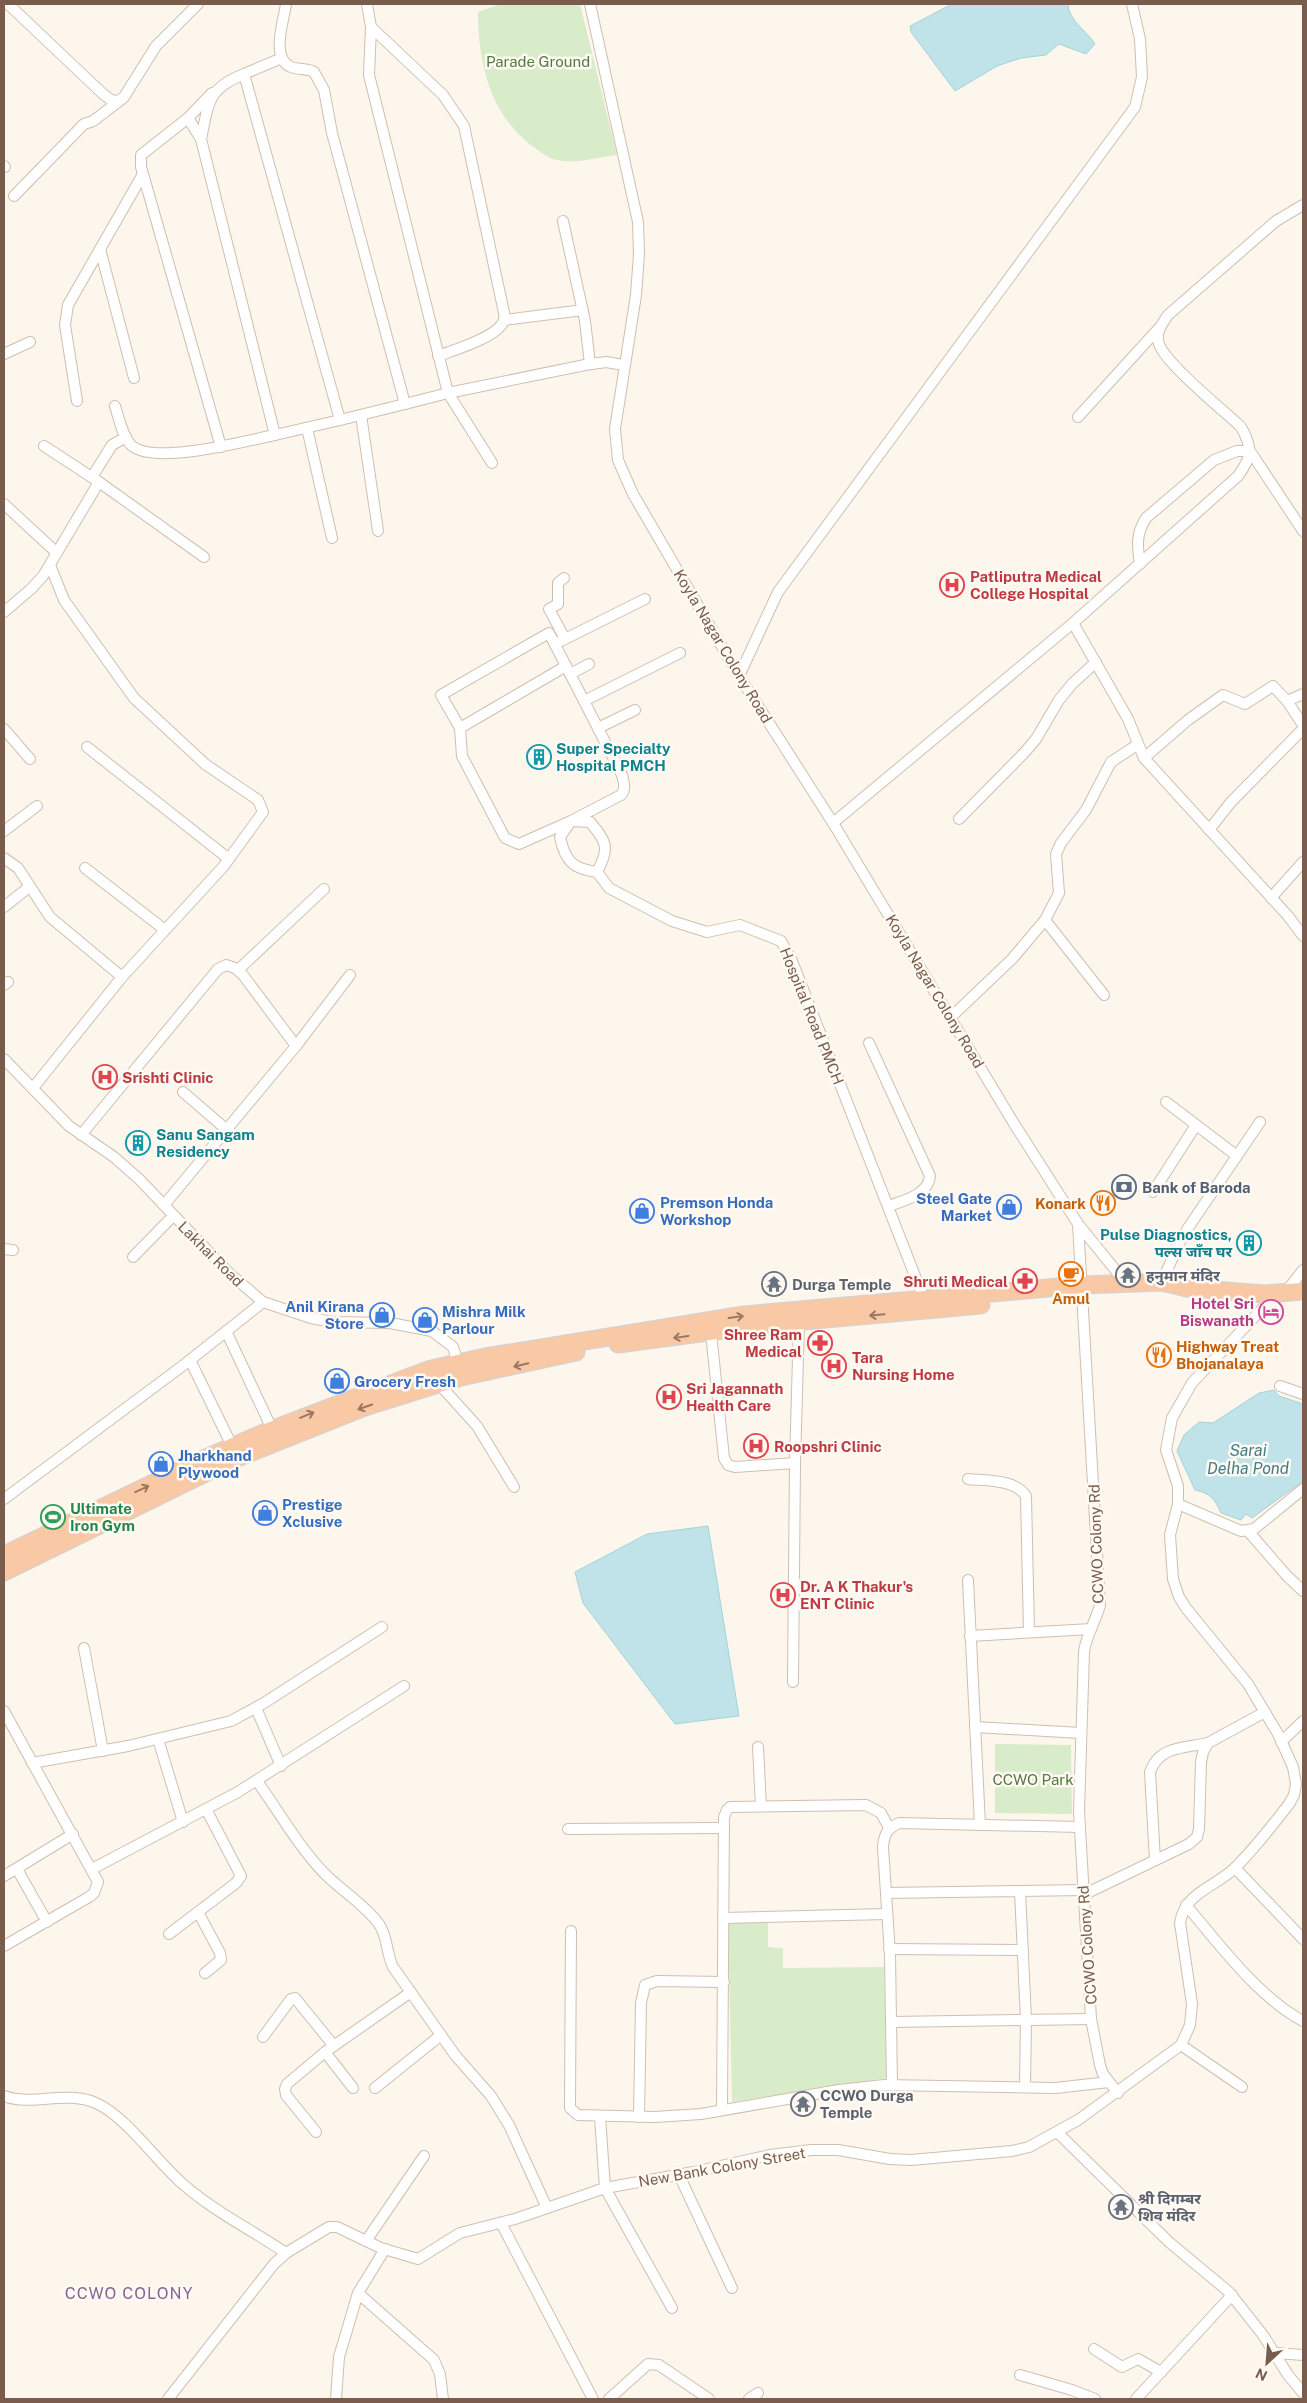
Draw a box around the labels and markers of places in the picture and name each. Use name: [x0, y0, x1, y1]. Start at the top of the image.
place label: Patliputra Medical College Hospital: [970, 568, 1102, 602]
hospital icon: Patliputra Medical College Hospital: [939, 572, 965, 598]
place label: Super Specialty Hospital PMCH: [556, 740, 671, 774]
building icon: Super Specialty Hospital PMCH: [526, 744, 552, 770]
hospital icon: Srishti Clinic: [92, 1064, 118, 1090]
place label: Srishti Clinic: [122, 1069, 214, 1086]
place label: Sanu Sangam Residency: [156, 1126, 255, 1160]
building icon: Sanu Sangam Residency: [125, 1130, 151, 1156]
bank icon: Bank of Baroda: [1111, 1174, 1137, 1200]
place label: Bank of Baroda: [1142, 1179, 1251, 1196]
place label: Steel Gate Market: [916, 1190, 992, 1224]
restaurant icon: Konark: [1090, 1190, 1116, 1216]
place label: Premson Honda Workshop: [660, 1194, 773, 1228]
shop icon: Steel Gate Market: [996, 1194, 1022, 1220]
place label: Konark: [1035, 1195, 1086, 1212]
shop icon: Premson Honda Workshop: [629, 1198, 655, 1224]
place label: Pulse Diagnostics, पल्स जाँच घर: [1100, 1226, 1232, 1260]
building icon: Pulse Diagnostics, पल्स जाँच घर: [1236, 1230, 1262, 1256]
cafe icon: Amul: [1058, 1261, 1084, 1287]
temple icon: हनुमान मंदिर: [1115, 1262, 1141, 1288]
place label: हनुमान मंदिर: [1146, 1267, 1220, 1286]
pharmacy icon: Shruti Medical: [1012, 1268, 1038, 1294]
temple icon: Durga Temple: [761, 1271, 787, 1297]
place label: Shruti Medical: [903, 1273, 1008, 1290]
place label: Durga Temple: [792, 1276, 891, 1293]
place label: Amul: [1052, 1290, 1090, 1307]
place label: Hotel Sri Biswanath: [1180, 1295, 1254, 1329]
place label: Anil Kirana Store: [285, 1298, 364, 1332]
hotel icon: Hotel Sri Biswanath: [1258, 1299, 1284, 1325]
shop icon: Anil Kirana Store: [369, 1302, 395, 1328]
place label: Mishra Milk Parlour: [442, 1303, 526, 1337]
shop icon: Mishra Milk Parlour: [412, 1307, 438, 1333]
place label: Shree Ram Medical: [724, 1326, 802, 1360]
pharmacy icon: Shree Ram Medical: [807, 1330, 833, 1356]
place label: Highway Treat Bhojanalaya: [1176, 1338, 1279, 1372]
restaurant icon: Highway Treat Bhojanalaya: [1146, 1342, 1172, 1368]
place label: Tara Nursing Home: [852, 1349, 955, 1383]
hospital icon: Tara Nursing Home: [821, 1353, 847, 1379]
shop icon: Grocery Fresh: [324, 1368, 350, 1394]
place label: Grocery Fresh: [354, 1373, 456, 1390]
place label: Sri Jagannath Health Care: [686, 1380, 783, 1414]
hospital icon: Sri Jagannath Health Care: [656, 1384, 682, 1410]
hospital icon: Roopshri Clinic: [743, 1433, 769, 1459]
place label: Roopshri Clinic: [774, 1438, 882, 1455]
place label: Jharkhand Plywood: [178, 1447, 252, 1481]
shop icon: Jharkhand Plywood: [148, 1451, 174, 1477]
place label: Prestige Xclusive: [282, 1496, 343, 1530]
place label: Ultimate Iron Gym: [70, 1500, 135, 1534]
shop icon: Prestige Xclusive: [252, 1500, 278, 1526]
sports icon: Ultimate Iron Gym: [40, 1504, 66, 1530]
place label: Dr. A K Thakur's ENT Clinic: [800, 1578, 913, 1612]
hospital icon: Dr. A K Thakur's ENT Clinic: [770, 1582, 796, 1608]
place label: CCWO Durga Temple: [820, 2087, 914, 2121]
temple icon: CCWO Durga Temple: [790, 2091, 816, 2117]
place label: श्री दिगम्बर शिव मंदिर: [1138, 2190, 1201, 2224]
temple icon: श्री दिगम्बर शिव मंदिर: [1108, 2194, 1134, 2220]

